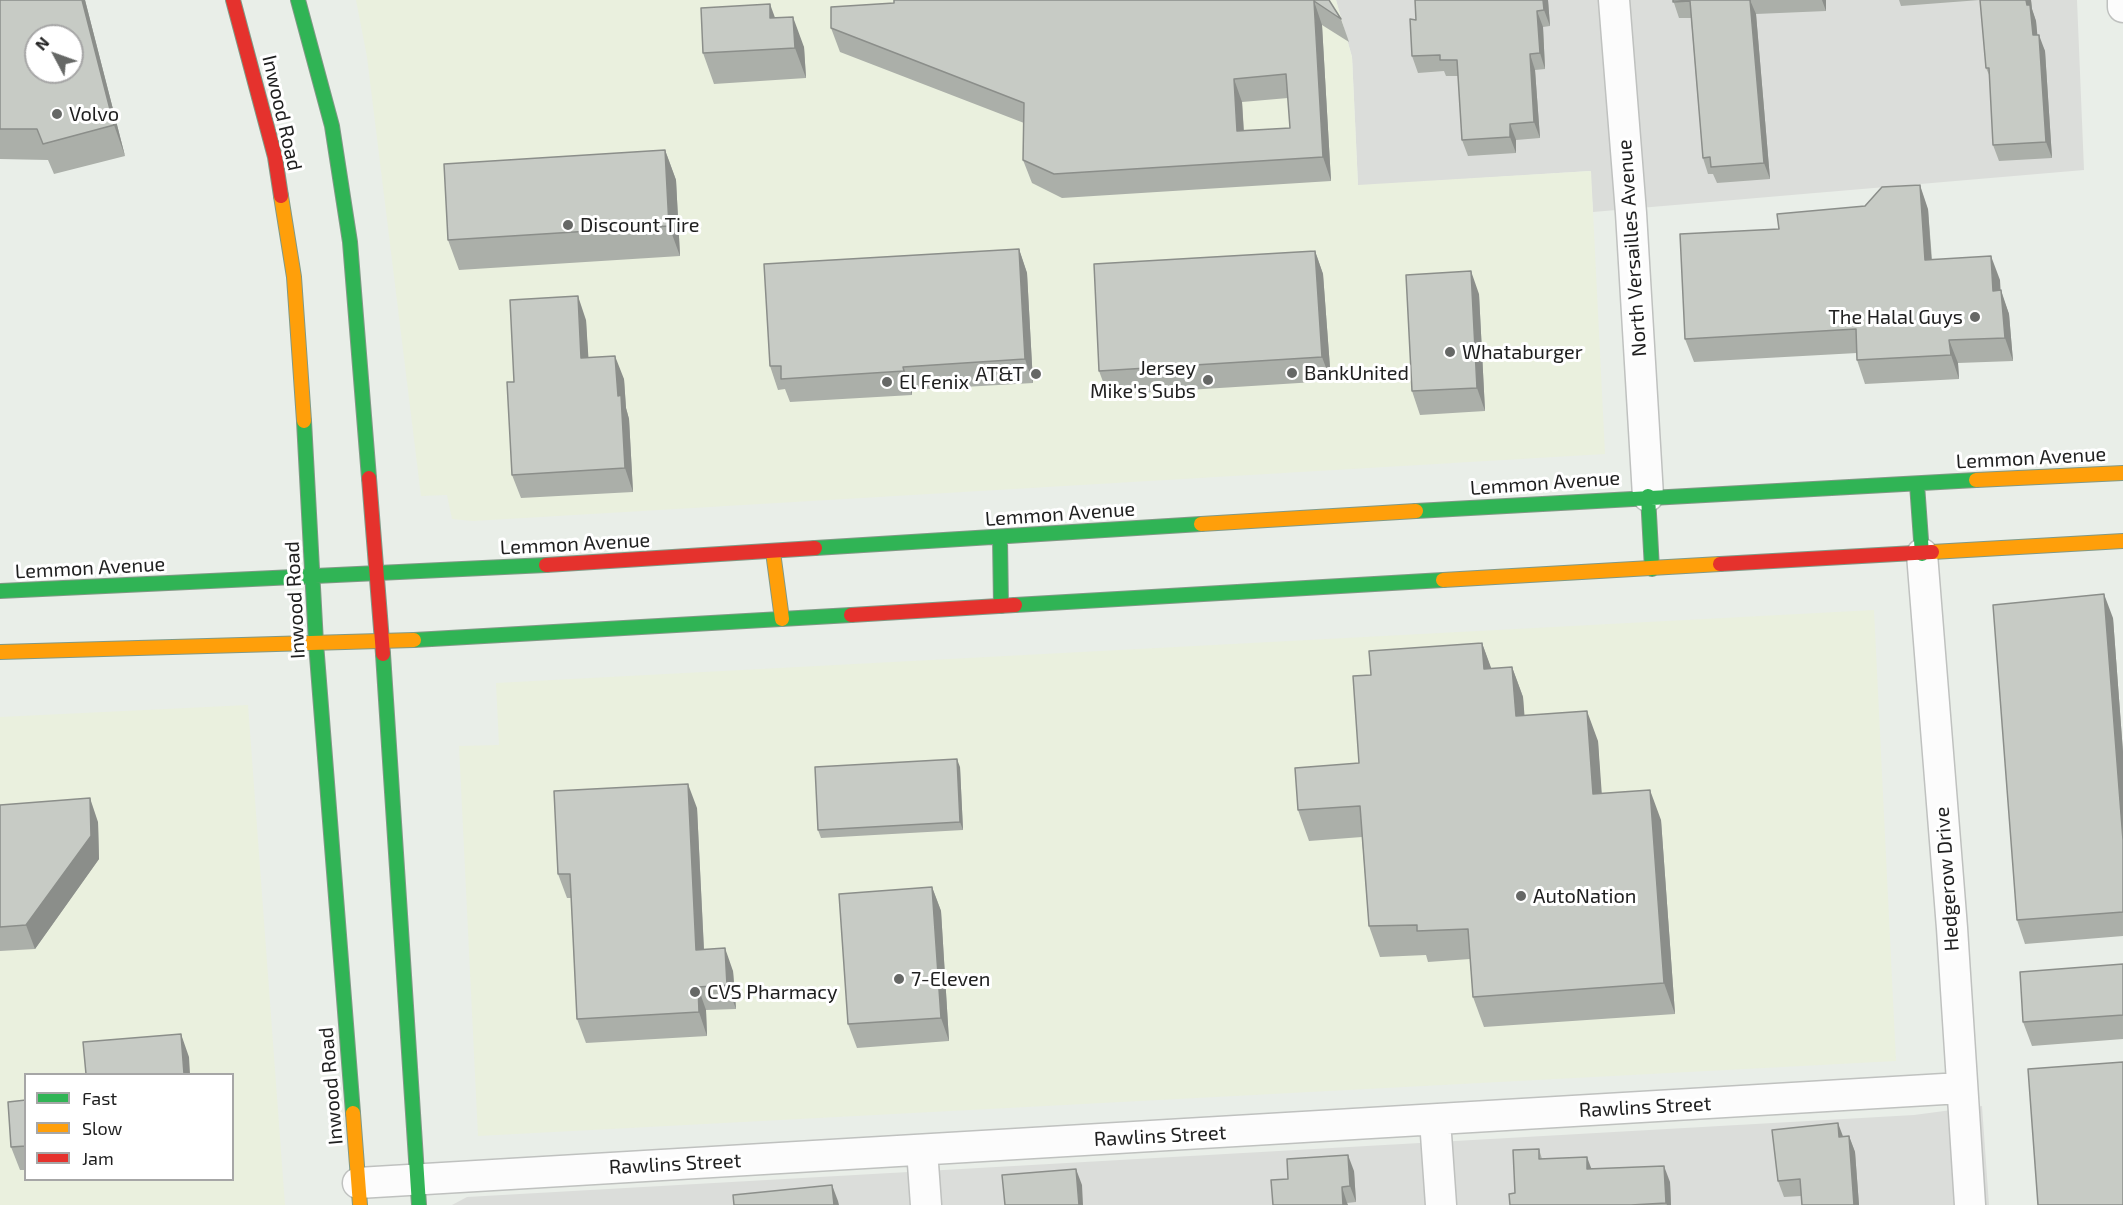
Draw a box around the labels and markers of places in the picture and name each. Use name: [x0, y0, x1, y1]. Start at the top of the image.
place label: Volvo: [69, 102, 119, 126]
marker: Volvo: [50, 107, 64, 121]
place label: Discount Tire: [580, 213, 700, 237]
marker: Discount Tire: [561, 218, 575, 232]
place label: The Halal Guys: [1828, 305, 1963, 329]
marker: The Halal Guys: [1968, 310, 1982, 324]
place label: Whataburger: [1462, 340, 1583, 364]
marker: Whataburger: [1443, 345, 1457, 359]
place label: Jersey Mike's Subs: [1090, 356, 1196, 403]
place label: BankUnited: [1304, 361, 1409, 385]
place label: AT&T: [975, 362, 1024, 386]
marker: BankUnited: [1285, 366, 1299, 380]
marker: AT&T: [1029, 367, 1043, 381]
place label: El Fenix: [899, 370, 969, 394]
marker: Jersey Mike's Subs: [1201, 373, 1215, 387]
marker: El Fenix: [880, 375, 894, 389]
place label: AutoNation: [1533, 884, 1636, 908]
marker: AutoNation: [1514, 889, 1528, 903]
place label: 7-Eleven: [911, 967, 990, 991]
marker: 7-Eleven: [892, 972, 906, 986]
place label: CVS Pharmacy: [707, 980, 838, 1004]
marker: CVS Pharmacy: [688, 985, 702, 999]

